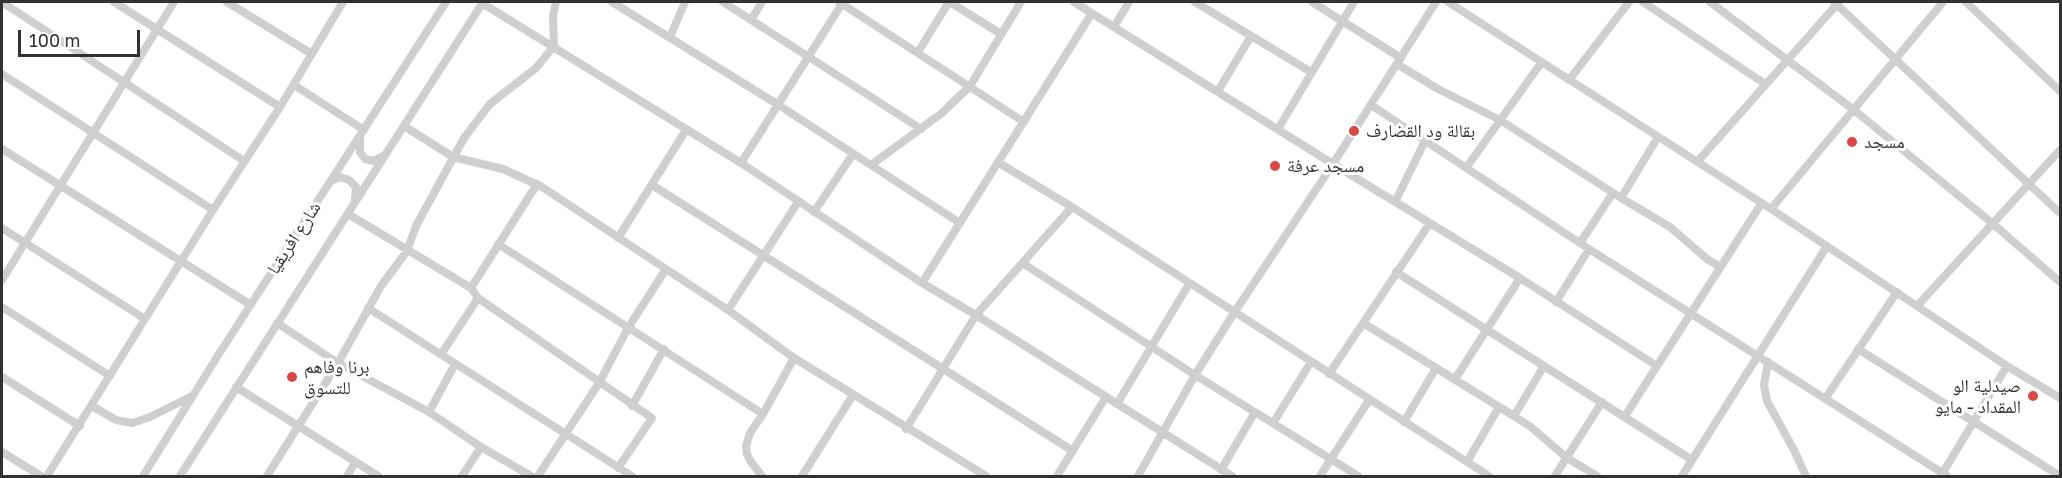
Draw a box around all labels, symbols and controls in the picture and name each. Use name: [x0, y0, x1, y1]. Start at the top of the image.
scale bar: [21, 18, 142, 56]
text: 100 m: [29, 29, 80, 51]
place label: بقالة ود القضارف: [1366, 120, 1475, 142]
marker: بقالة ود القضارف: [1347, 124, 1361, 138]
place label: مسجد: [1864, 131, 1905, 153]
marker: مسجد: [1845, 135, 1859, 149]
place label: مسجد عرفة: [1287, 155, 1364, 177]
marker: مسجد عرفة: [1268, 159, 1282, 173]
street label: شارع افريقيا: [263, 198, 325, 278]
place label: برنا وفاهم للتسوق: [304, 356, 369, 398]
marker: برنا وفاهم للتسوق: [285, 370, 299, 384]
place label: صيدلية الو المقداد - مايو: [1935, 375, 2021, 418]
marker: صيدلية الو المقداد - مايو: [2026, 389, 2040, 403]

